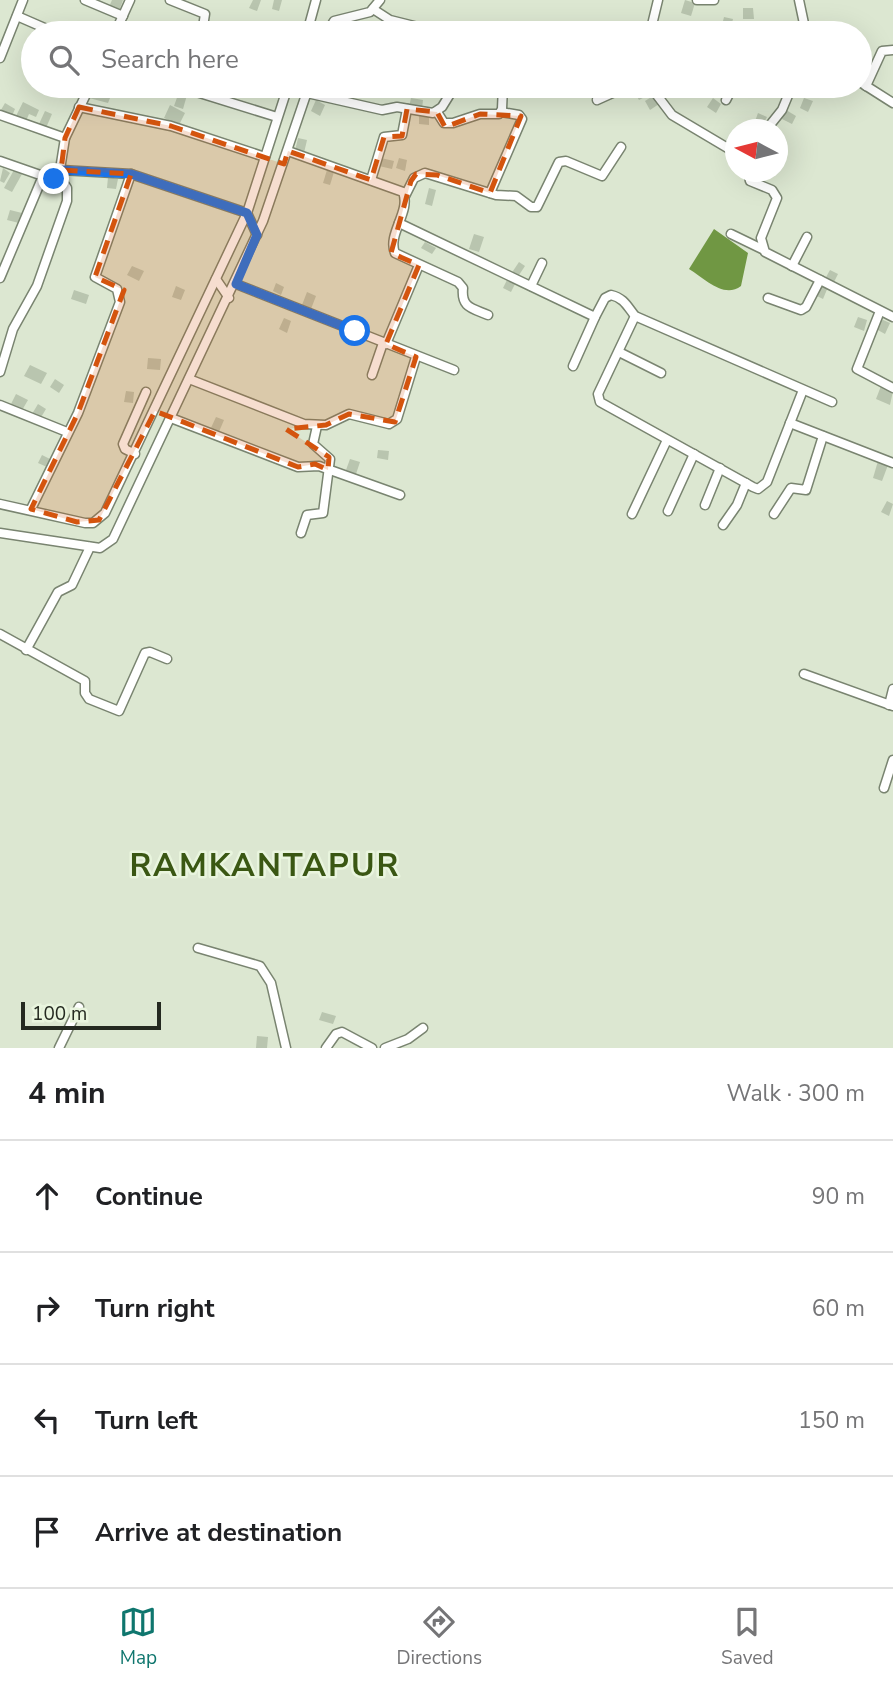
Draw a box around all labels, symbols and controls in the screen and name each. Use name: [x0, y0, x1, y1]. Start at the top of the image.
search box: [21, 21, 872, 98]
icon: search: [45, 41, 83, 79]
text: Search here: [101, 42, 239, 77]
north arrow: [725, 119, 788, 182]
route end: [38, 163, 69, 194]
route start: [339, 315, 370, 346]
district label: RAMKANTAPUR: [130, 844, 400, 887]
scale bar: [21, 999, 161, 1031]
text: 100 m: [32, 1001, 87, 1027]
text: 4 min: [28, 1073, 106, 1114]
text: Walk · 300 m: [726, 1078, 865, 1109]
icon: ahead: [28, 1177, 66, 1215]
text: Continue: [95, 1179, 203, 1214]
text: 90 m: [812, 1181, 865, 1212]
icon: right: [28, 1289, 66, 1327]
text: Turn right: [95, 1291, 214, 1326]
text: 60 m: [812, 1293, 865, 1324]
icon: left: [28, 1401, 66, 1439]
text: Turn left: [95, 1403, 198, 1438]
text: 150 m: [798, 1405, 865, 1436]
icon: arrive: [28, 1513, 66, 1551]
text: Arrive at destination: [95, 1515, 342, 1550]
tab: Map: [119, 1603, 157, 1671]
tab: Directions: [396, 1603, 482, 1671]
tab: Saved: [721, 1603, 774, 1671]

